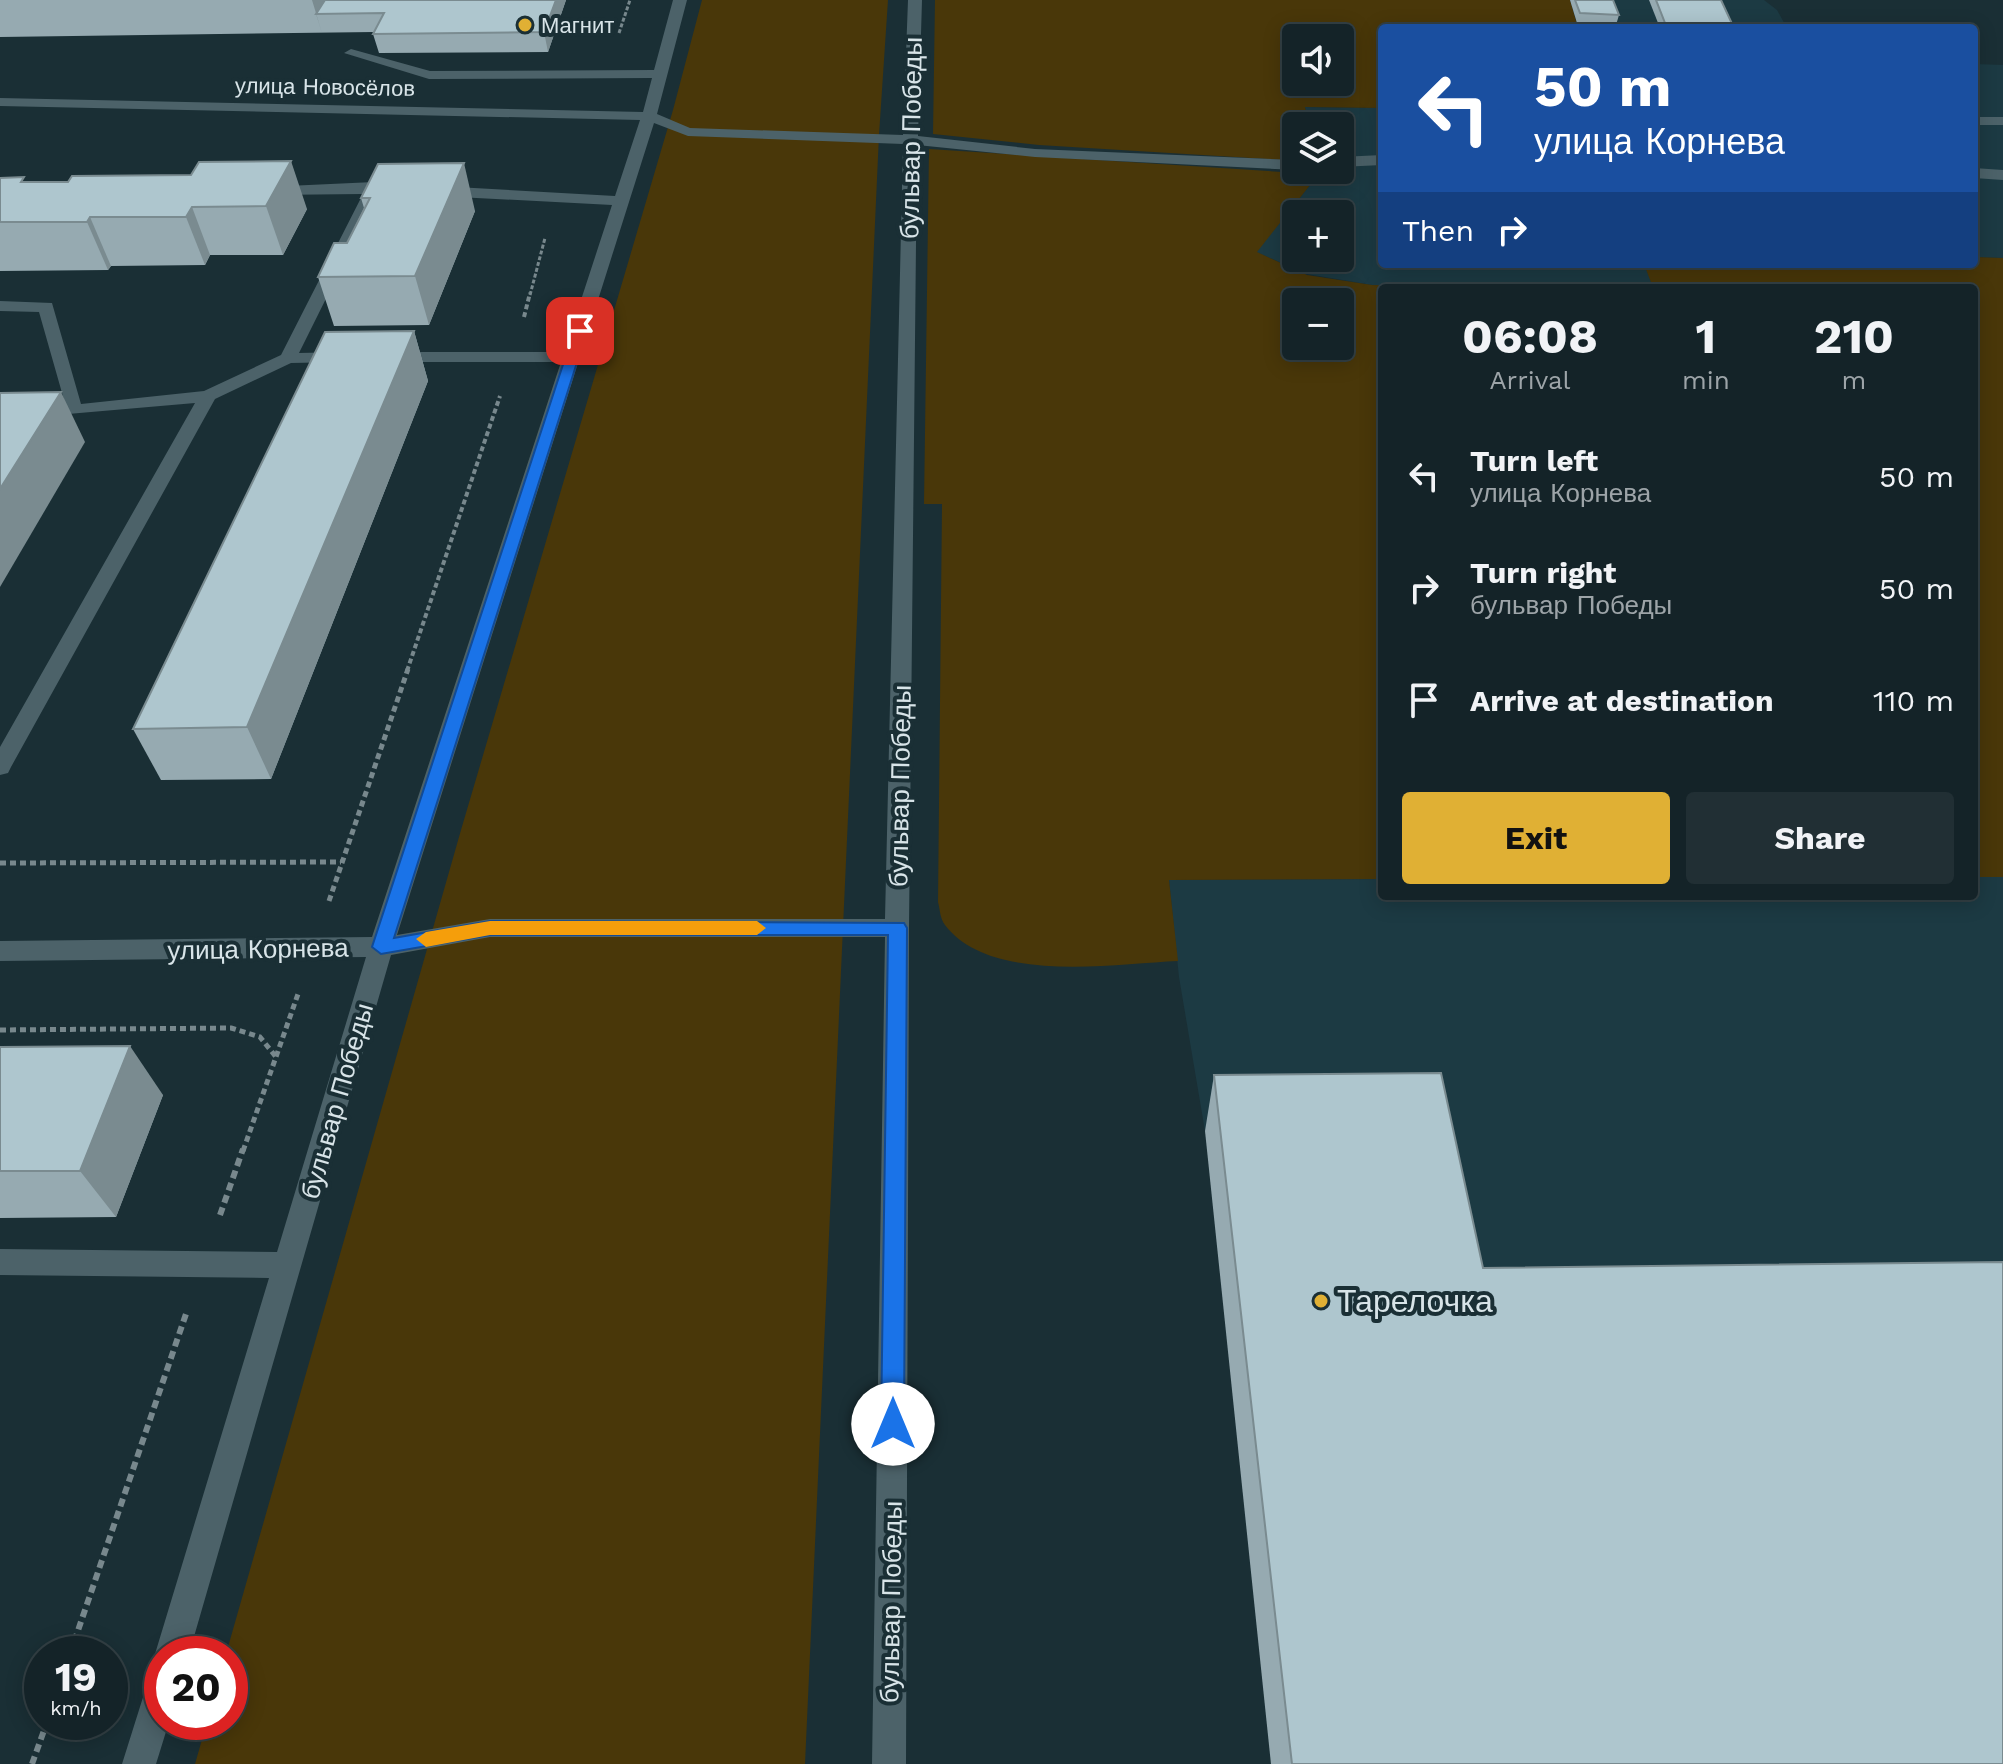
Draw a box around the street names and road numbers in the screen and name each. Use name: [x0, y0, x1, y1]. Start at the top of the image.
street label: бульвар Победы: [894, 37, 928, 239]
street label: улица Новосёлов: [235, 73, 415, 101]
street label: бульвар Победы: [883, 685, 917, 887]
street label: улица Корнева: [167, 932, 349, 966]
street label: бульвар Победы: [295, 1000, 379, 1202]
street label: бульвар Победы: [874, 1501, 908, 1703]

